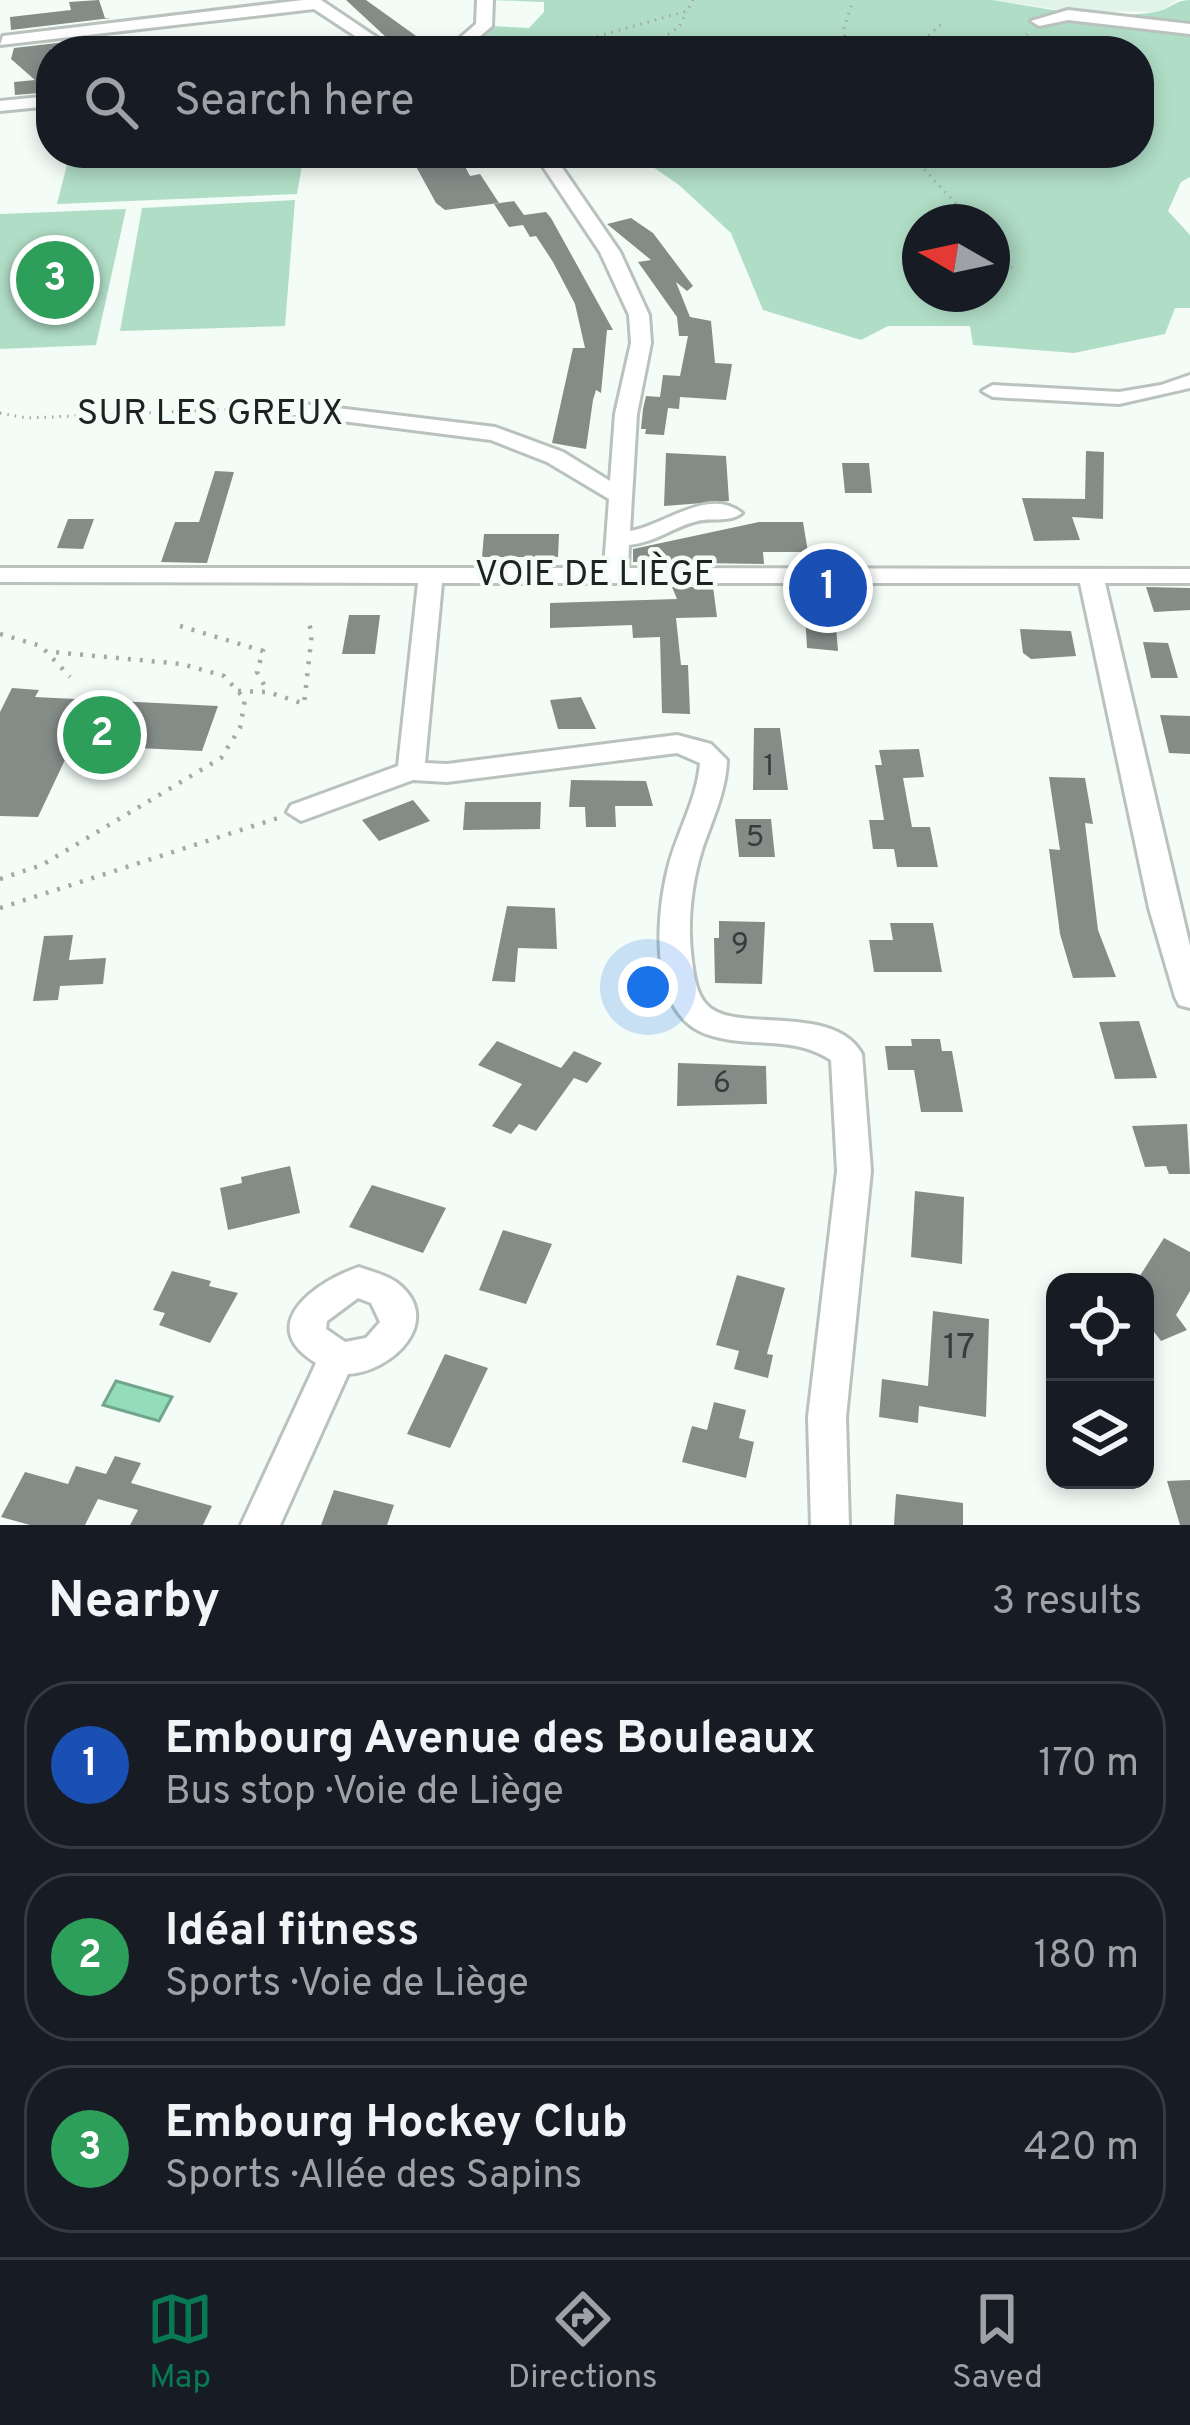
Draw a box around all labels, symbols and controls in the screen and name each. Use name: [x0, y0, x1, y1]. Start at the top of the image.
search box: [36, 36, 1154, 168]
icon: search: [78, 69, 144, 135]
text: Search here: [174, 74, 414, 131]
north arrow: [902, 204, 1010, 312]
pin: 3: [16, 235, 94, 325]
street label: SUR LES GREUX: [77, 392, 343, 438]
pin: 1: [789, 543, 867, 633]
street label: VOIE DE LIÈGE: [475, 551, 715, 599]
pin: 2: [63, 690, 141, 780]
house number: 1: [763, 749, 775, 786]
house number: 5: [746, 820, 764, 857]
house number: 9: [731, 927, 749, 964]
your location: [618, 957, 678, 1017]
house number: 6: [713, 1066, 731, 1103]
map controls: [1046, 1273, 1154, 1489]
button: locate: [1046, 1273, 1154, 1381]
house number: 17: [943, 1326, 975, 1372]
button: layers: [1046, 1381, 1154, 1489]
text: Nearby: [48, 1571, 220, 1636]
text: 3 results: [992, 1579, 1142, 1628]
text: Embourg Avenue des Bouleaux: [165, 1712, 816, 1769]
text: 1: [82, 1741, 98, 1790]
text: 170 m: [1038, 1741, 1139, 1790]
text: Bus stop · Voie de Liège: [165, 1769, 564, 1818]
text: Idéal fitness: [165, 1904, 419, 1961]
text: 2: [78, 1933, 102, 1982]
text: 180 m: [1034, 1933, 1139, 1982]
text: Sports · Voie de Liège: [165, 1961, 529, 2010]
text: Embourg Hockey Club: [165, 2096, 628, 2153]
text: 3: [78, 2125, 102, 2174]
text: 420 m: [1024, 2125, 1139, 2174]
text: Sports · Allée des Sapins: [165, 2153, 582, 2202]
tab: Map: [147, 2286, 213, 2400]
tab: Directions: [508, 2286, 658, 2400]
tab: Saved: [952, 2286, 1043, 2400]

